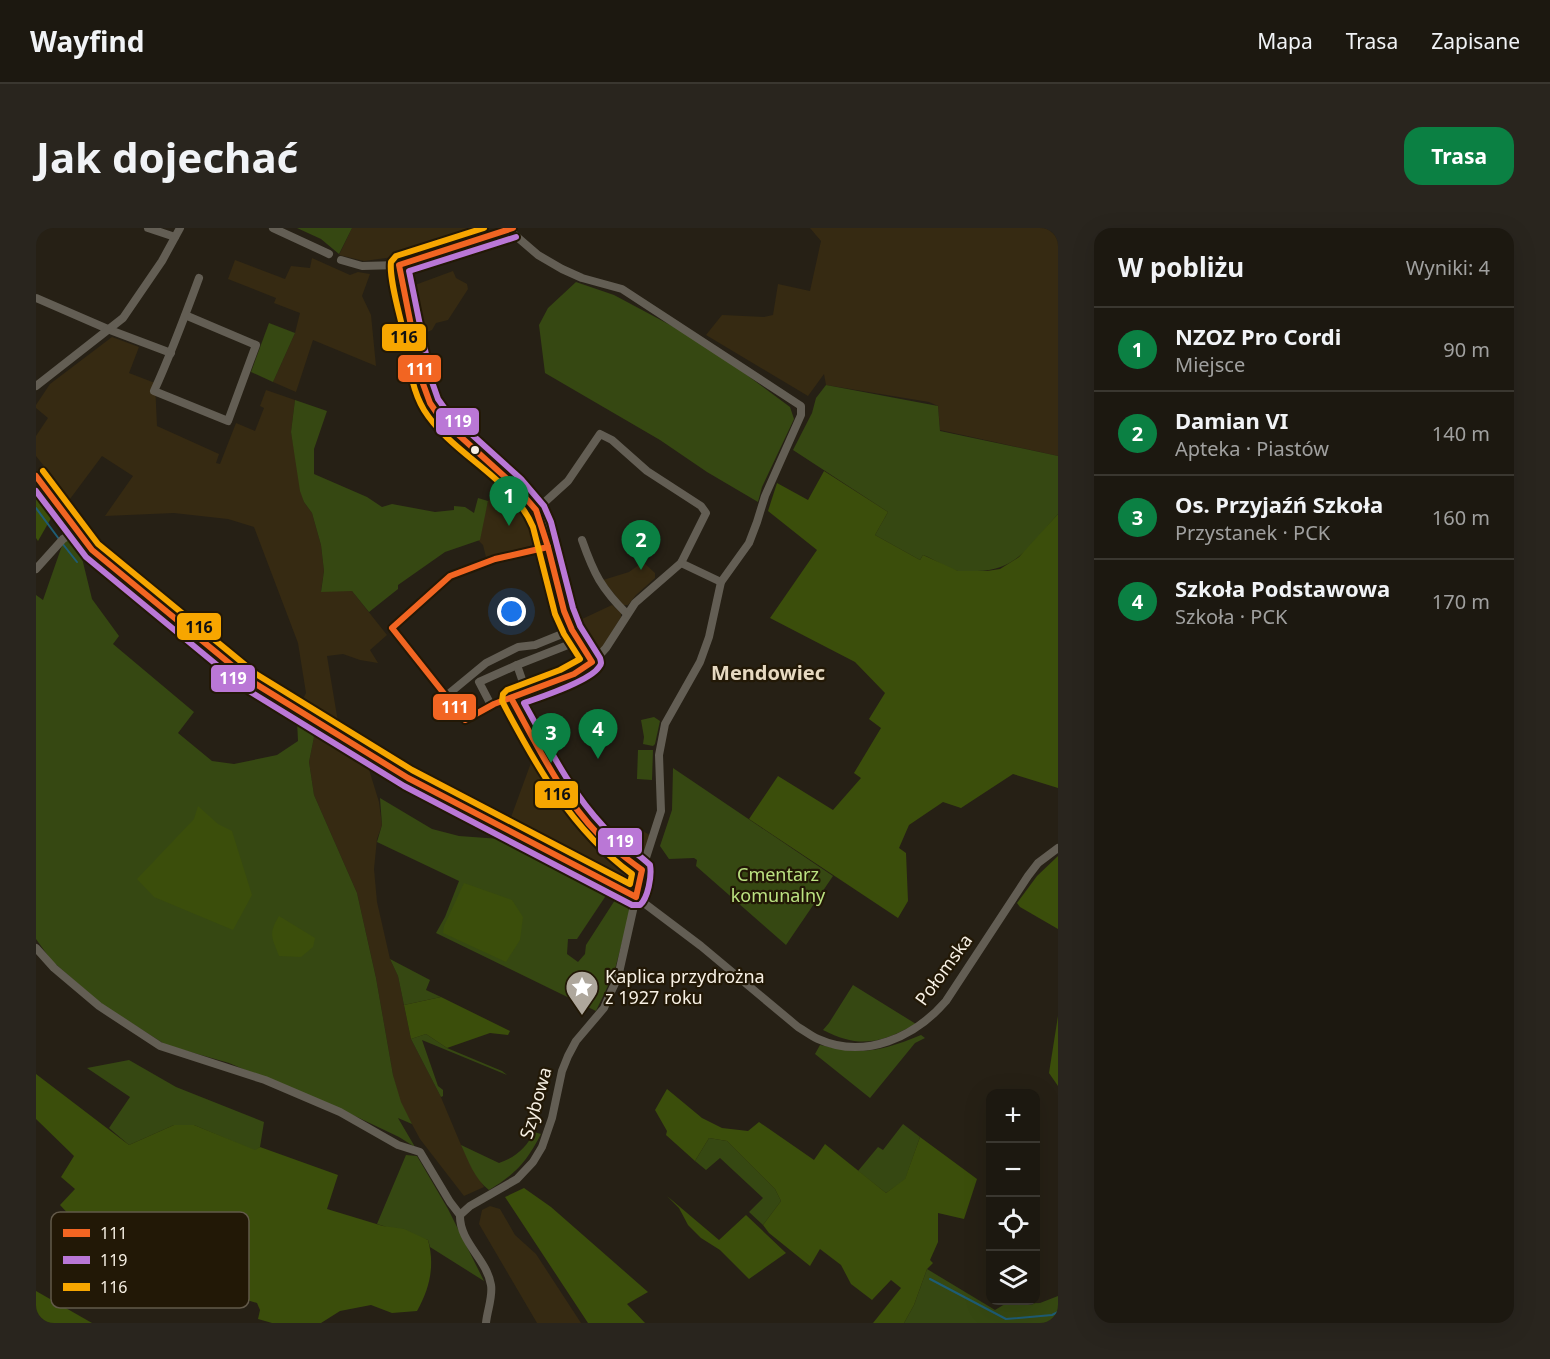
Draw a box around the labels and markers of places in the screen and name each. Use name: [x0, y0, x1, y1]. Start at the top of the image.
unlabelled marker: [469, 444, 481, 456]
pin: 1: [490, 476, 528, 526]
pin: 2: [622, 520, 660, 570]
pin: 4: [578, 710, 618, 759]
pin: 3: [532, 714, 570, 763]
place label: Kaplica przydrożna z 1927 roku: [605, 964, 765, 1009]
place icon: Kaplica przydrożna z 1927 roku: [564, 969, 600, 1016]

